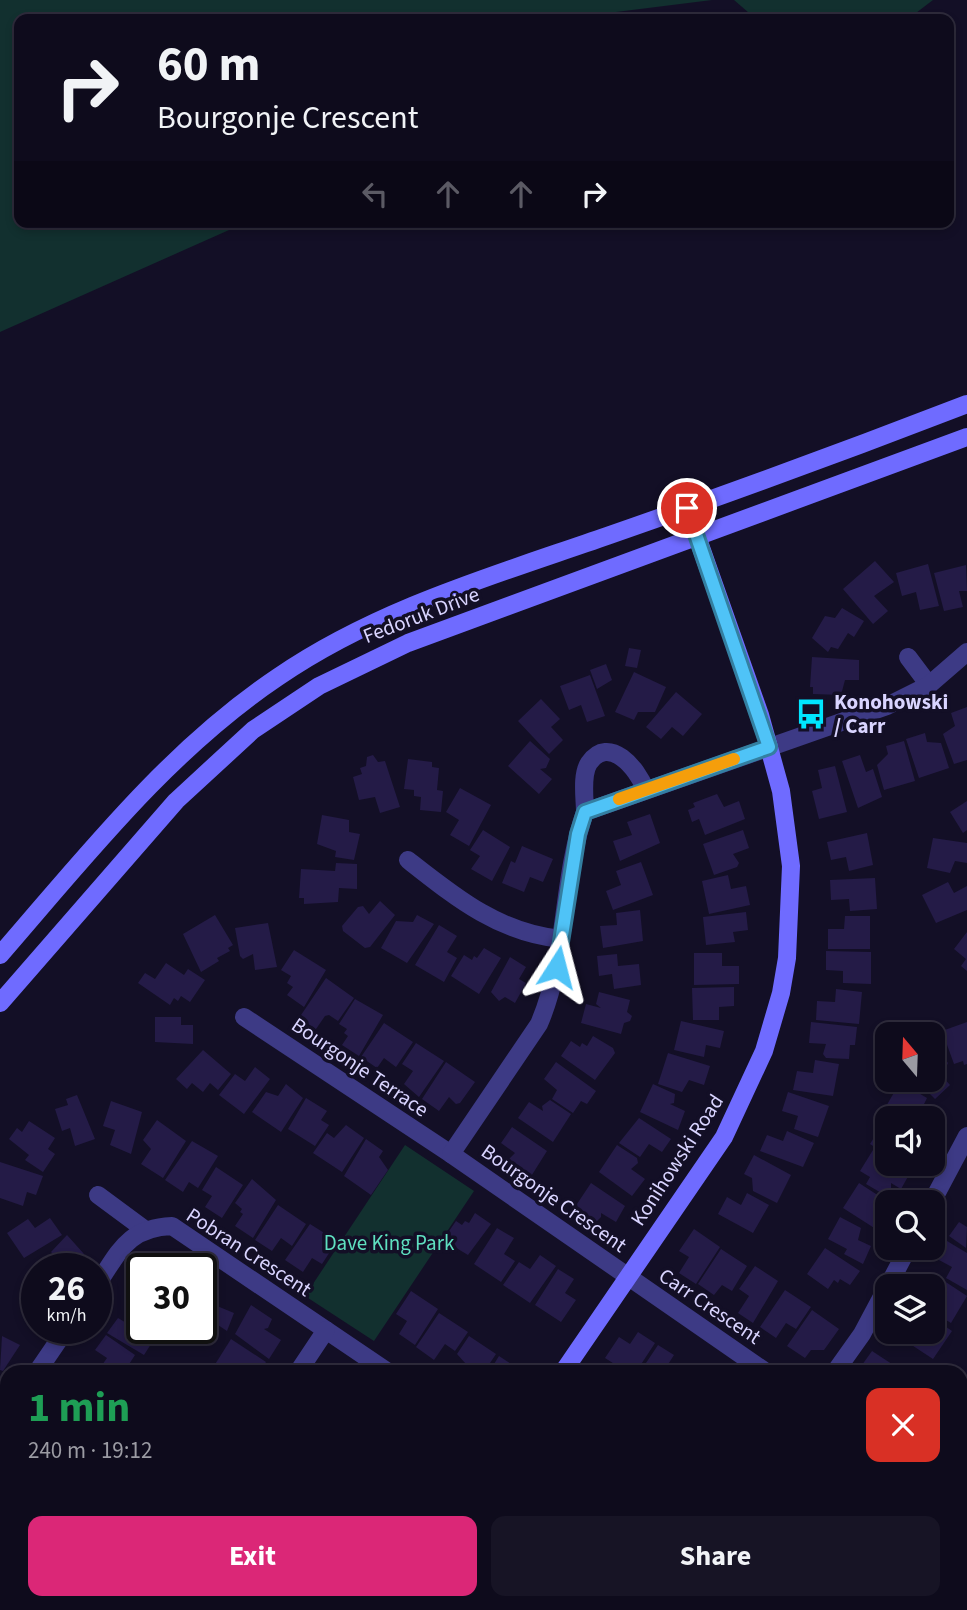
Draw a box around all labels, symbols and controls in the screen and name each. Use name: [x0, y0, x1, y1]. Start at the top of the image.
text: 60 m: [157, 30, 261, 100]
icon: right: [42, 42, 133, 133]
text: Bourgonje Crescent: [157, 95, 419, 141]
icon: left: [356, 175, 394, 213]
icon: ahead: [429, 175, 467, 213]
icon: ahead: [502, 175, 540, 213]
icon: right: [575, 175, 613, 213]
pin: [657, 478, 717, 538]
icon: arrive: [668, 489, 706, 527]
street label: Fedoruk Drive: [359, 579, 483, 651]
place label: Konohowski / Carr: [834, 687, 948, 741]
bus stop icon: Konohowski / Carr: [794, 697, 828, 731]
position arrow: [520, 930, 594, 1004]
street label: Bourgonje Terrace: [285, 1010, 435, 1124]
north arrow: [875, 1022, 945, 1092]
map controls: [875, 1022, 945, 1344]
street label: Konihowski Road: [623, 1088, 731, 1232]
button: sound: [875, 1106, 945, 1176]
street label: Bourgonje Crescent: [475, 1136, 633, 1260]
button: search: [875, 1190, 945, 1260]
street label: Pobran Crescent: [181, 1200, 317, 1304]
park label: Dave King Park: [324, 1228, 455, 1258]
speed limit sign: 30: [126, 1253, 217, 1344]
street label: Carr Crescent: [653, 1261, 767, 1351]
text: 26: [48, 1264, 85, 1314]
button: layers: [875, 1274, 945, 1344]
text: km/h: [47, 1303, 86, 1328]
text: 1 min: [28, 1378, 130, 1438]
button: close: [866, 1388, 940, 1462]
text: 240 m · 19:12: [28, 1434, 152, 1467]
button: Exit: [28, 1516, 477, 1596]
button: Share: [491, 1516, 940, 1596]

